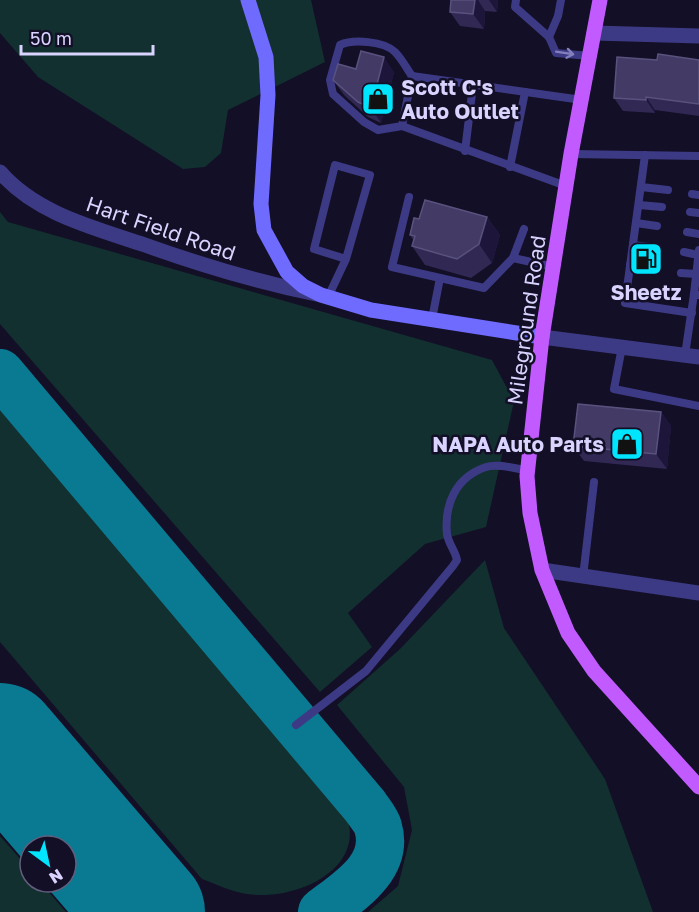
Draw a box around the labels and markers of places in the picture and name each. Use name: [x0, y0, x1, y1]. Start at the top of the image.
place label: Scott C's Auto Outlet: [401, 74, 519, 124]
shop icon: Scott C's Auto Outlet: [360, 81, 396, 117]
fuel station icon: Sheetz: [628, 241, 664, 277]
place label: Sheetz: [611, 279, 682, 305]
shop icon: NAPA Auto Parts: [609, 426, 645, 462]
place label: NAPA Auto Parts: [432, 431, 604, 457]

